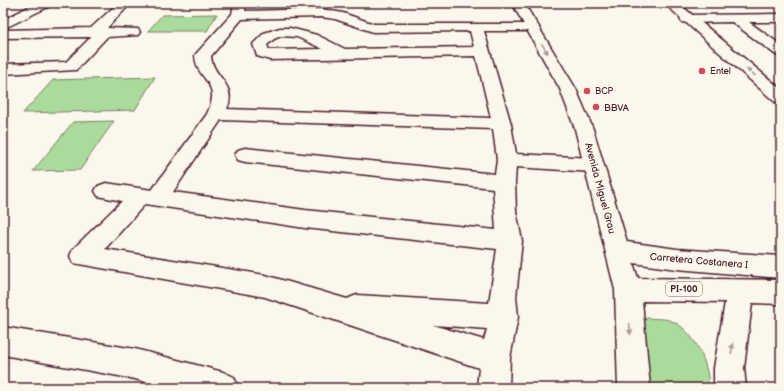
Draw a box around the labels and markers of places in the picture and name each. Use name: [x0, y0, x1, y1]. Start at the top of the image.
marker: Entel: [697, 66, 707, 76]
place label: Entel: [710, 66, 731, 77]
marker: BCP: [582, 86, 592, 96]
place label: BCP: [595, 86, 614, 97]
marker: BBVA: [591, 102, 601, 112]
place label: BBVA: [604, 102, 630, 114]

